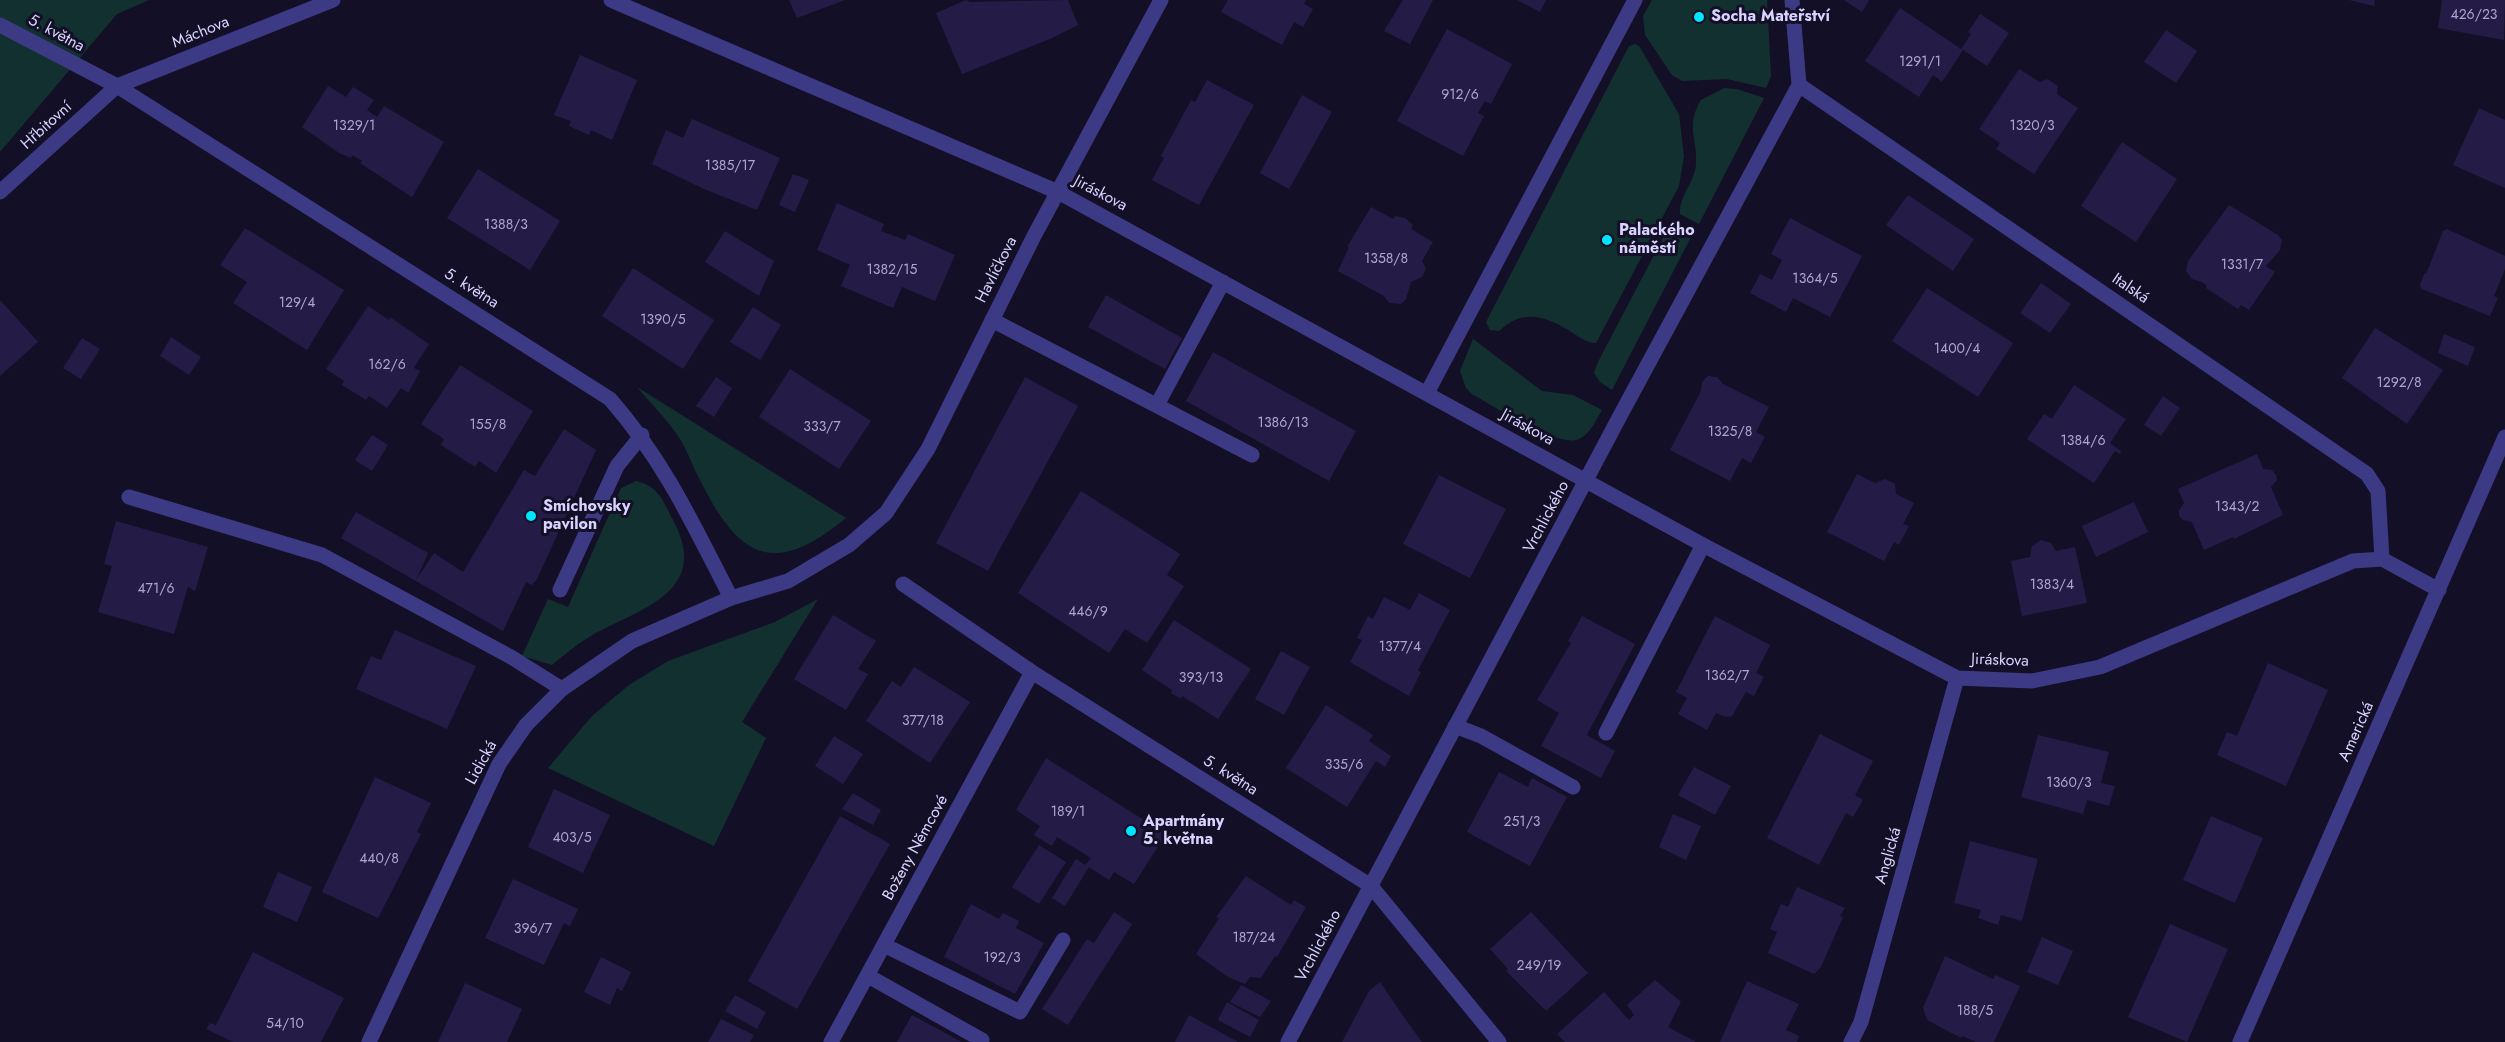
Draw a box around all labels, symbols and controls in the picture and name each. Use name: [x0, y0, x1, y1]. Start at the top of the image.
place label: Socha Mateřství: [1711, 7, 1830, 27]
house number: 426/23: [2450, 8, 2498, 24]
marker: Socha Mateřství: [1692, 10, 1706, 24]
street label: 5. května: [25, 11, 87, 57]
street label: Máchova: [170, 13, 232, 53]
house number: 1291/1: [1899, 55, 1941, 71]
house number: 912/6: [1441, 88, 1479, 104]
street label: Hřbitovní: [17, 98, 77, 154]
house number: 1329/1: [333, 119, 375, 135]
house number: 1320/3: [2009, 119, 2055, 135]
house number: 1385/17: [705, 159, 755, 175]
street label: Jiráskova: [1070, 172, 1130, 216]
house number: 1388/3: [484, 218, 528, 234]
place label: Palackého náměstí: [1619, 221, 1695, 259]
marker: Palackého náměstí: [1600, 233, 1614, 247]
street label: Havlíčkova: [972, 234, 1022, 306]
house number: 1358/8: [1364, 252, 1408, 268]
house number: 1331/7: [2221, 258, 2263, 274]
house number: 1382/15: [867, 263, 917, 279]
street label: 5. května: [440, 265, 502, 313]
street label: Italská: [2108, 270, 2152, 308]
house number: 1364/5: [1792, 272, 1838, 288]
house number: 129/4: [279, 296, 315, 312]
house number: 1390/5: [640, 313, 686, 329]
house number: 1400/4: [1934, 342, 1980, 358]
house number: 162/6: [368, 358, 406, 374]
house number: 1292/8: [2376, 376, 2422, 392]
street label: Jiráskova: [1497, 406, 1557, 450]
house number: 1386/13: [1258, 416, 1308, 432]
house number: 155/8: [470, 418, 506, 434]
house number: 333/7: [803, 420, 841, 436]
house number: 1325/8: [1708, 425, 1752, 441]
house number: 1384/6: [2060, 434, 2106, 450]
street label: Vrchlického: [1520, 478, 1574, 556]
place label: Smíchovsky pavilon: [543, 497, 630, 535]
house number: 1343/2: [2215, 500, 2259, 516]
marker: Smíchovsky pavilon: [524, 509, 538, 523]
house number: 1383/4: [2030, 578, 2074, 594]
house number: 471/6: [137, 582, 175, 598]
house number: 446/9: [1068, 605, 1108, 621]
house number: 1377/4: [1379, 640, 1421, 656]
street label: Jiráskova: [1971, 650, 2029, 672]
house number: 1362/7: [1705, 669, 1749, 685]
house number: 393/13: [1179, 671, 1223, 687]
street label: Americká: [2335, 699, 2379, 765]
house number: 377/18: [902, 714, 944, 730]
street label: Lidická: [462, 738, 502, 788]
street label: 5. května: [1199, 752, 1261, 800]
house number: 335/6: [1325, 758, 1363, 774]
house number: 1360/3: [2046, 776, 2092, 792]
street label: Boženy Němcové: [879, 792, 953, 904]
house number: 189/1: [1051, 805, 1085, 821]
place label: Apartmány 5. května: [1143, 812, 1224, 850]
house number: 251/3: [1503, 815, 1541, 831]
marker: Apartmány 5. května: [1124, 824, 1138, 838]
street label: Anglická: [1872, 825, 1906, 887]
house number: 403/5: [552, 831, 592, 847]
house number: 440/8: [359, 852, 399, 868]
street label: Vrchlického: [1292, 907, 1346, 985]
house number: 396/7: [514, 922, 552, 938]
house number: 187/24: [1232, 931, 1276, 947]
house number: 192/3: [983, 951, 1021, 967]
house number: 249/19: [1517, 959, 1561, 975]
house number: 188/5: [1957, 1004, 1993, 1020]
house number: 54/10: [266, 1017, 304, 1033]

